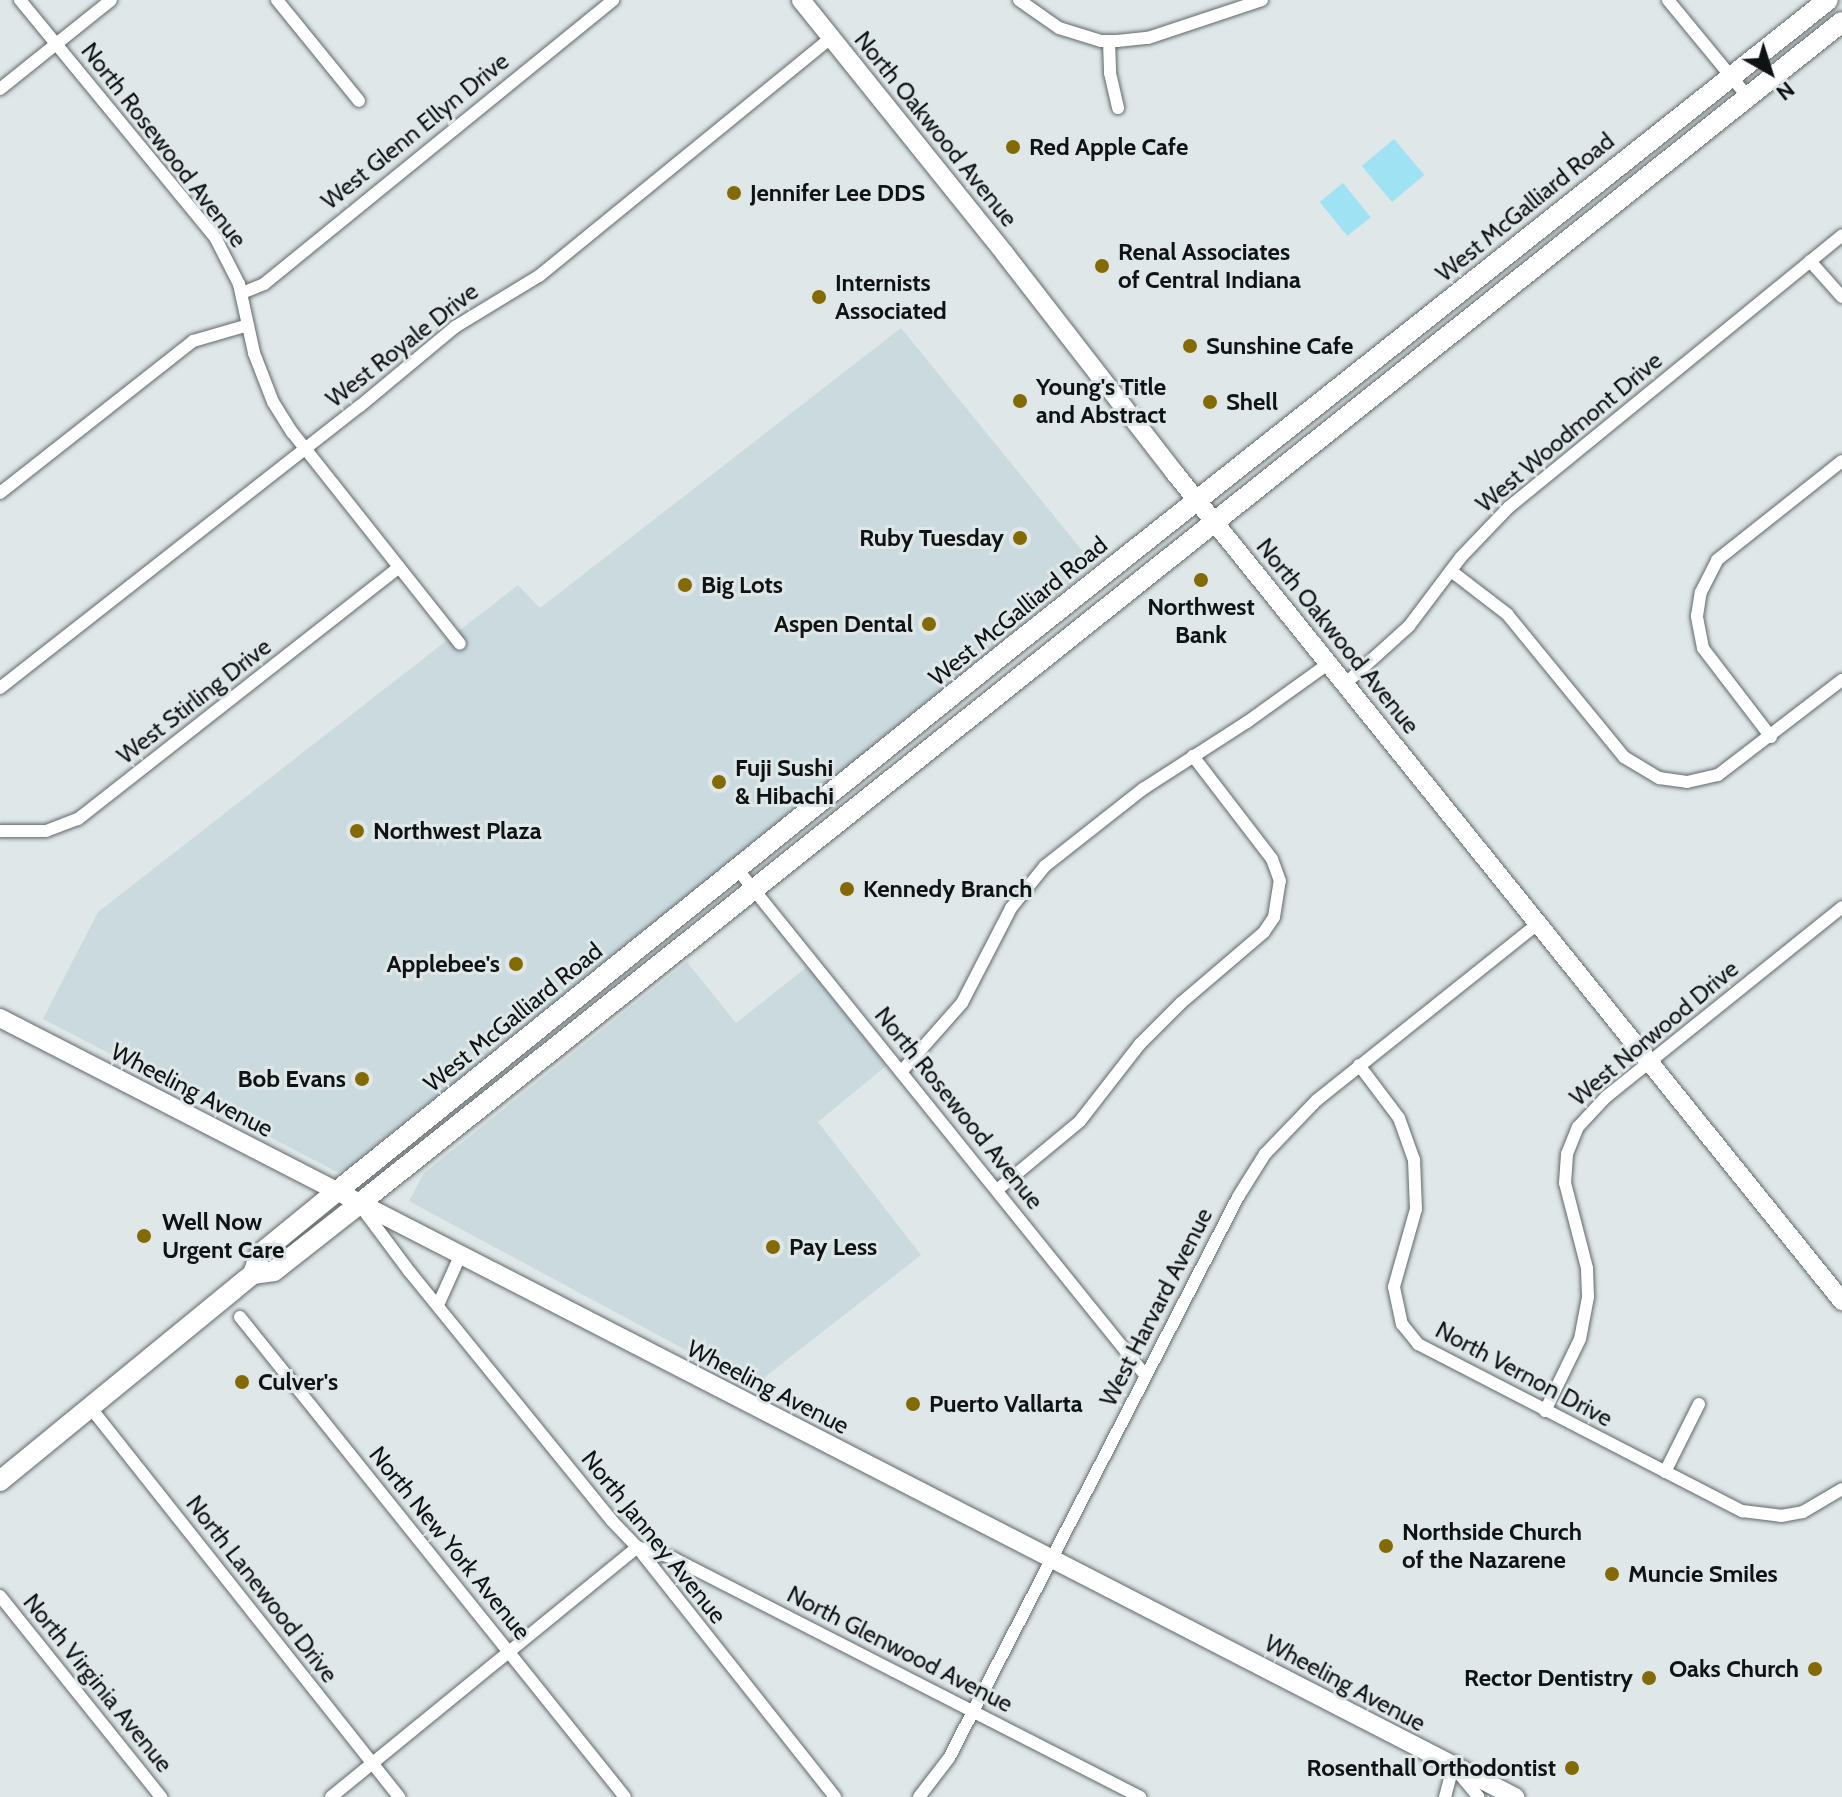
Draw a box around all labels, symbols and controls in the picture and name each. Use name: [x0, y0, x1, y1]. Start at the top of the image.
street label: North Oakwood Avenue: [848, 26, 1024, 232]
north arrow: [1730, 32, 1810, 112]
street label: North Rosewood Avenue: [75, 37, 253, 253]
street label: West Glenn Ellyn Drive: [315, 47, 515, 215]
text: N: [1771, 76, 1800, 106]
street label: West McGalliard Road: [1430, 126, 1620, 288]
place label: Red Apple Cafe: [1029, 133, 1188, 161]
marker: Red Apple Cafe: [1004, 138, 1022, 156]
place label: Jennifer Lee DDS: [750, 179, 925, 207]
marker: Jennifer Lee DDS: [725, 184, 743, 202]
place label: Renal Associates of Central Indiana: [1118, 238, 1301, 294]
marker: Renal Associates of Central Indiana: [1093, 257, 1111, 275]
place label: Internists Associated: [835, 269, 947, 325]
street label: West Royale Drive: [320, 277, 484, 413]
marker: Internists Associated: [810, 288, 828, 306]
place label: Sunshine Cafe: [1206, 332, 1353, 360]
marker: Sunshine Cafe: [1181, 337, 1199, 355]
street label: West Woodmont Drive: [1470, 346, 1668, 518]
place label: Young's Title and Abstract: [1036, 373, 1166, 429]
place label: Shell: [1226, 388, 1278, 416]
marker: Young's Title and Abstract: [1011, 392, 1029, 410]
marker: Shell: [1201, 393, 1219, 411]
place label: Ruby Tuesday: [859, 524, 1004, 552]
marker: Ruby Tuesday: [1011, 529, 1029, 547]
street label: West McGalliard Road: [923, 530, 1113, 692]
street label: North Oakwood Avenue: [1250, 533, 1426, 739]
place label: Big Lots: [701, 571, 783, 599]
marker: Northwest Bank: [1192, 571, 1210, 589]
marker: Big Lots: [676, 576, 694, 594]
place label: Northwest Bank: [1147, 593, 1255, 649]
place label: Aspen Dental: [774, 610, 913, 638]
marker: Aspen Dental: [920, 615, 938, 633]
street label: West Stirling Drive: [111, 632, 277, 770]
place label: Fuji Sushi & Hibachi: [735, 754, 834, 810]
marker: Fuji Sushi & Hibachi: [710, 773, 728, 791]
place label: Northwest Plaza: [373, 817, 542, 845]
marker: Northwest Plaza: [348, 822, 366, 840]
place label: Kennedy Branch: [863, 875, 1032, 903]
marker: Kennedy Branch: [838, 880, 856, 898]
street label: West McGalliard Road: [418, 936, 608, 1098]
place label: Applebee's: [387, 950, 500, 978]
street label: West Norwood Drive: [1564, 954, 1744, 1112]
marker: Applebee's: [507, 955, 525, 973]
street label: North Rosewood Avenue: [869, 1001, 1049, 1215]
street label: Wheeling Avenue: [106, 1037, 278, 1143]
place label: Bob Evans: [237, 1065, 346, 1093]
marker: Bob Evans: [353, 1070, 371, 1088]
street label: West Harvard Avenue: [1094, 1203, 1218, 1411]
place label: Well Now Urgent Care: [162, 1208, 284, 1264]
marker: Well Now Urgent Care: [133, 1225, 155, 1247]
place label: Pay Less: [789, 1233, 877, 1261]
marker: Pay Less: [764, 1238, 782, 1256]
street label: North Vernon Drive: [1431, 1315, 1617, 1433]
street label: Wheeling Avenue: [682, 1334, 854, 1440]
place label: Culver's: [258, 1368, 338, 1396]
marker: Culver's: [233, 1373, 251, 1391]
place label: Puerto Vallarta: [929, 1390, 1083, 1418]
marker: Puerto Vallarta: [904, 1395, 922, 1413]
street label: North New York Avenue: [363, 1441, 537, 1645]
street label: North Janney Avenue: [576, 1445, 732, 1629]
street label: North Lanewood Drive: [180, 1490, 344, 1688]
place label: Northside Church of the Nazarene: [1402, 1518, 1582, 1574]
marker: Northside Church of the Nazarene: [1377, 1537, 1395, 1555]
place label: Muncie Smiles: [1628, 1560, 1778, 1588]
marker: Muncie Smiles: [1603, 1565, 1621, 1583]
street label: North Glenwood Avenue: [782, 1580, 1018, 1718]
street label: North Virginia Avenue: [17, 1588, 179, 1778]
street label: Wheeling Avenue: [1260, 1629, 1430, 1737]
place label: Oaks Church: [1669, 1655, 1799, 1683]
marker: Oaks Church: [1806, 1660, 1824, 1678]
place label: Rector Dentistry: [1464, 1664, 1633, 1692]
marker: Rector Dentistry: [1640, 1669, 1658, 1687]
place label: Rosenthall Orthodontist: [1307, 1754, 1556, 1782]
marker: Rosenthall Orthodontist: [1563, 1759, 1581, 1777]

